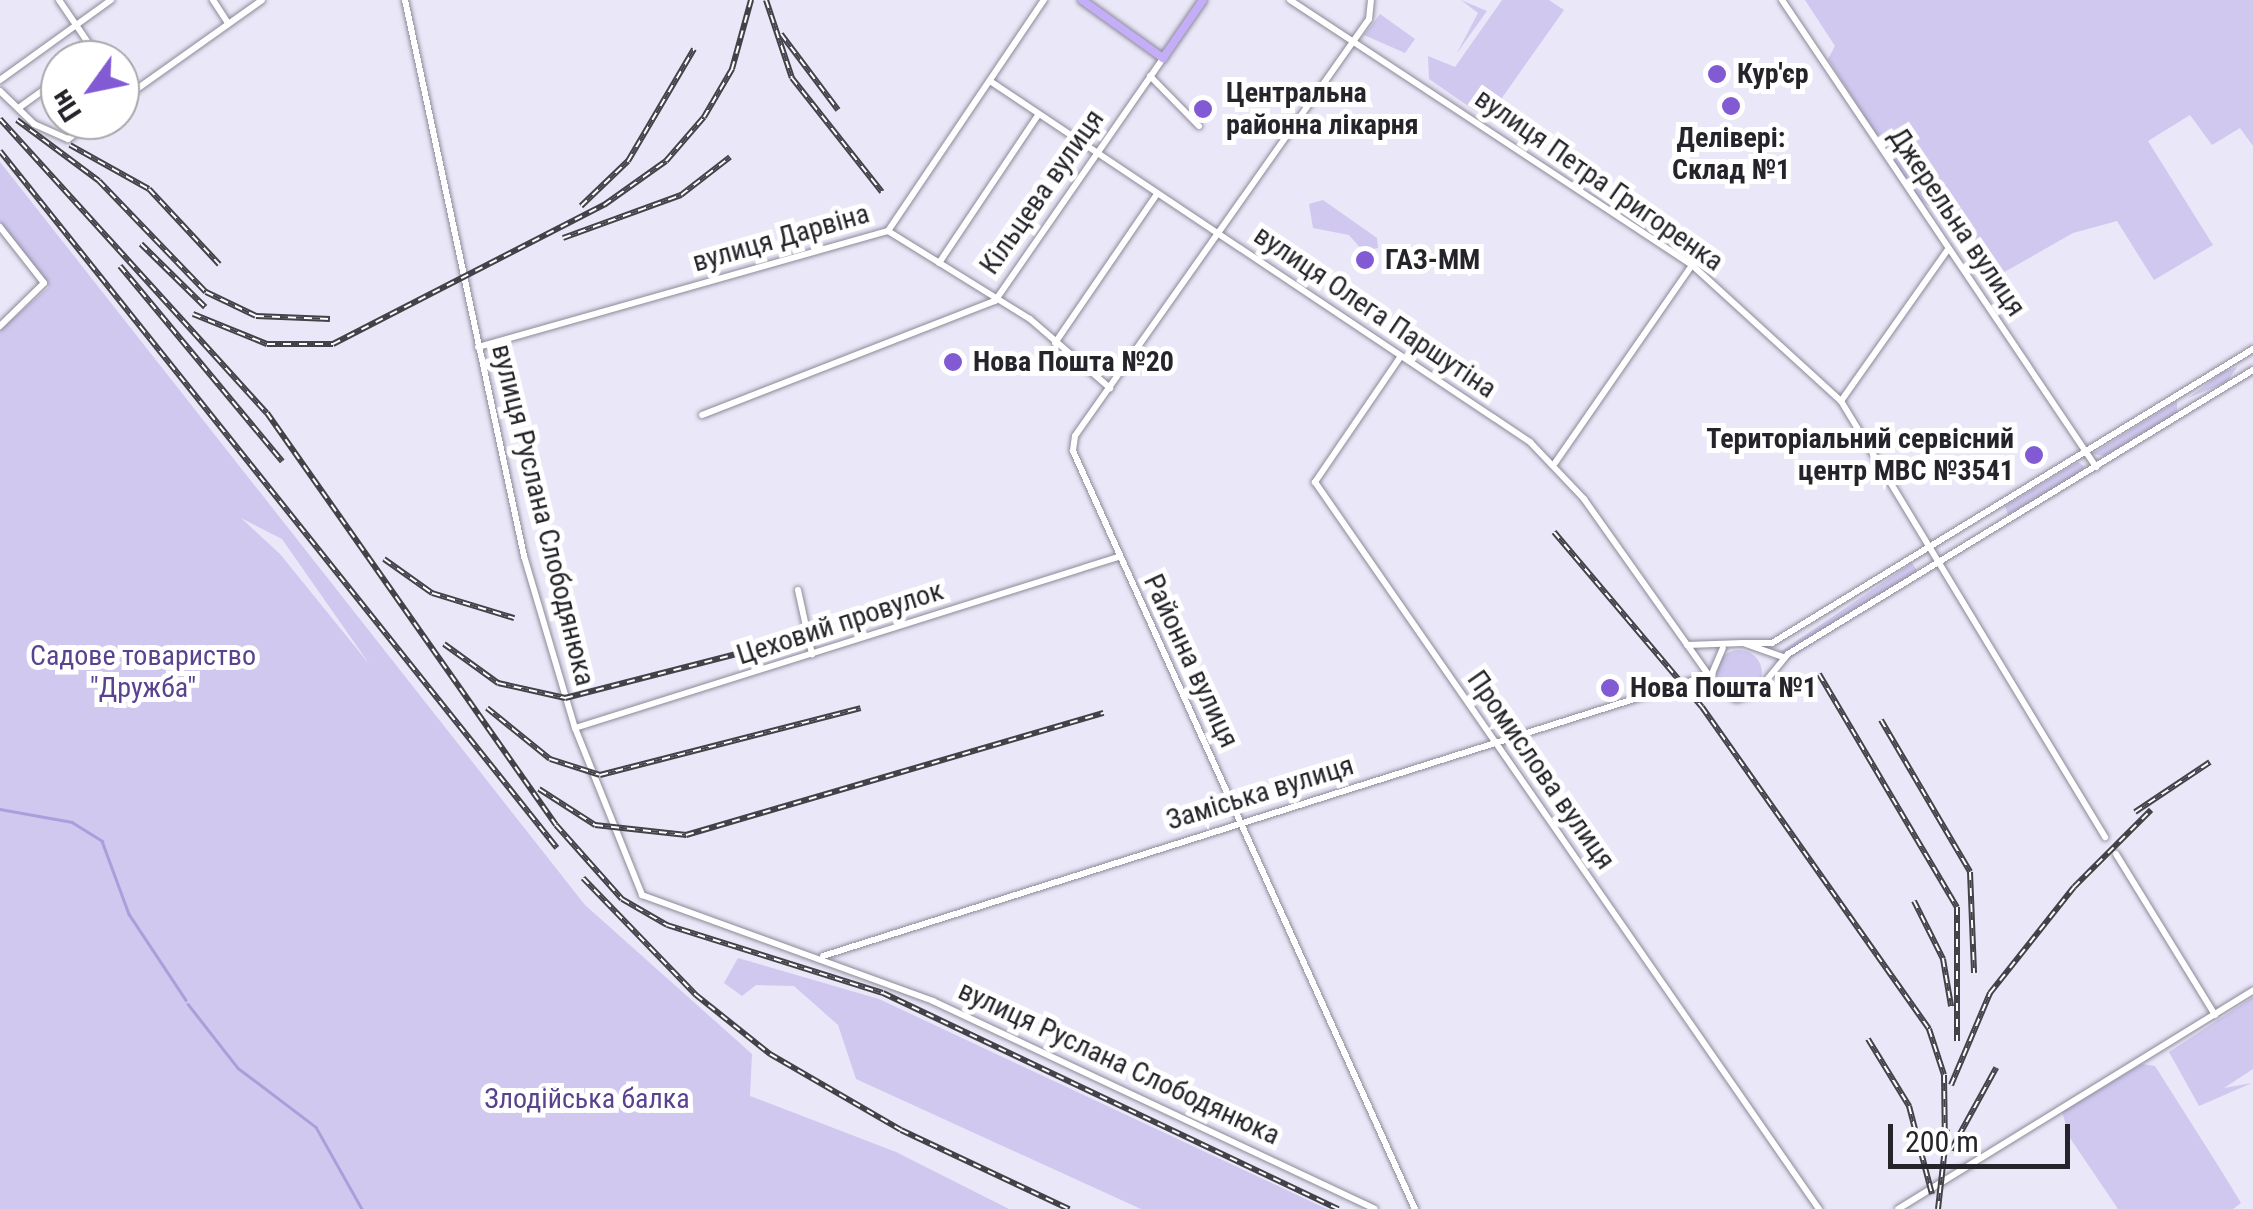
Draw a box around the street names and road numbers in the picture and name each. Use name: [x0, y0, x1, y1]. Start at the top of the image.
street label: вулиця Петра Григоренка: [1468, 82, 1730, 278]
street label: Кільцева вулиця: [973, 103, 1111, 281]
street label: Джерельна вулиця: [1881, 121, 2033, 323]
street label: вулиця Дарвіна: [689, 197, 873, 279]
street label: вулиця Олега Паршутіна: [1248, 218, 1502, 406]
street label: вулиця Руслана Слободянюка: [484, 341, 602, 689]
street label: Районна вулиця: [1136, 569, 1246, 753]
street label: Цеховий провулок: [733, 574, 947, 672]
street label: Промислова вулиця: [1460, 664, 1622, 876]
street label: Заміська вулиця: [1162, 749, 1358, 837]
street label: вулиця Руслана Слободянюка: [953, 974, 1285, 1152]

